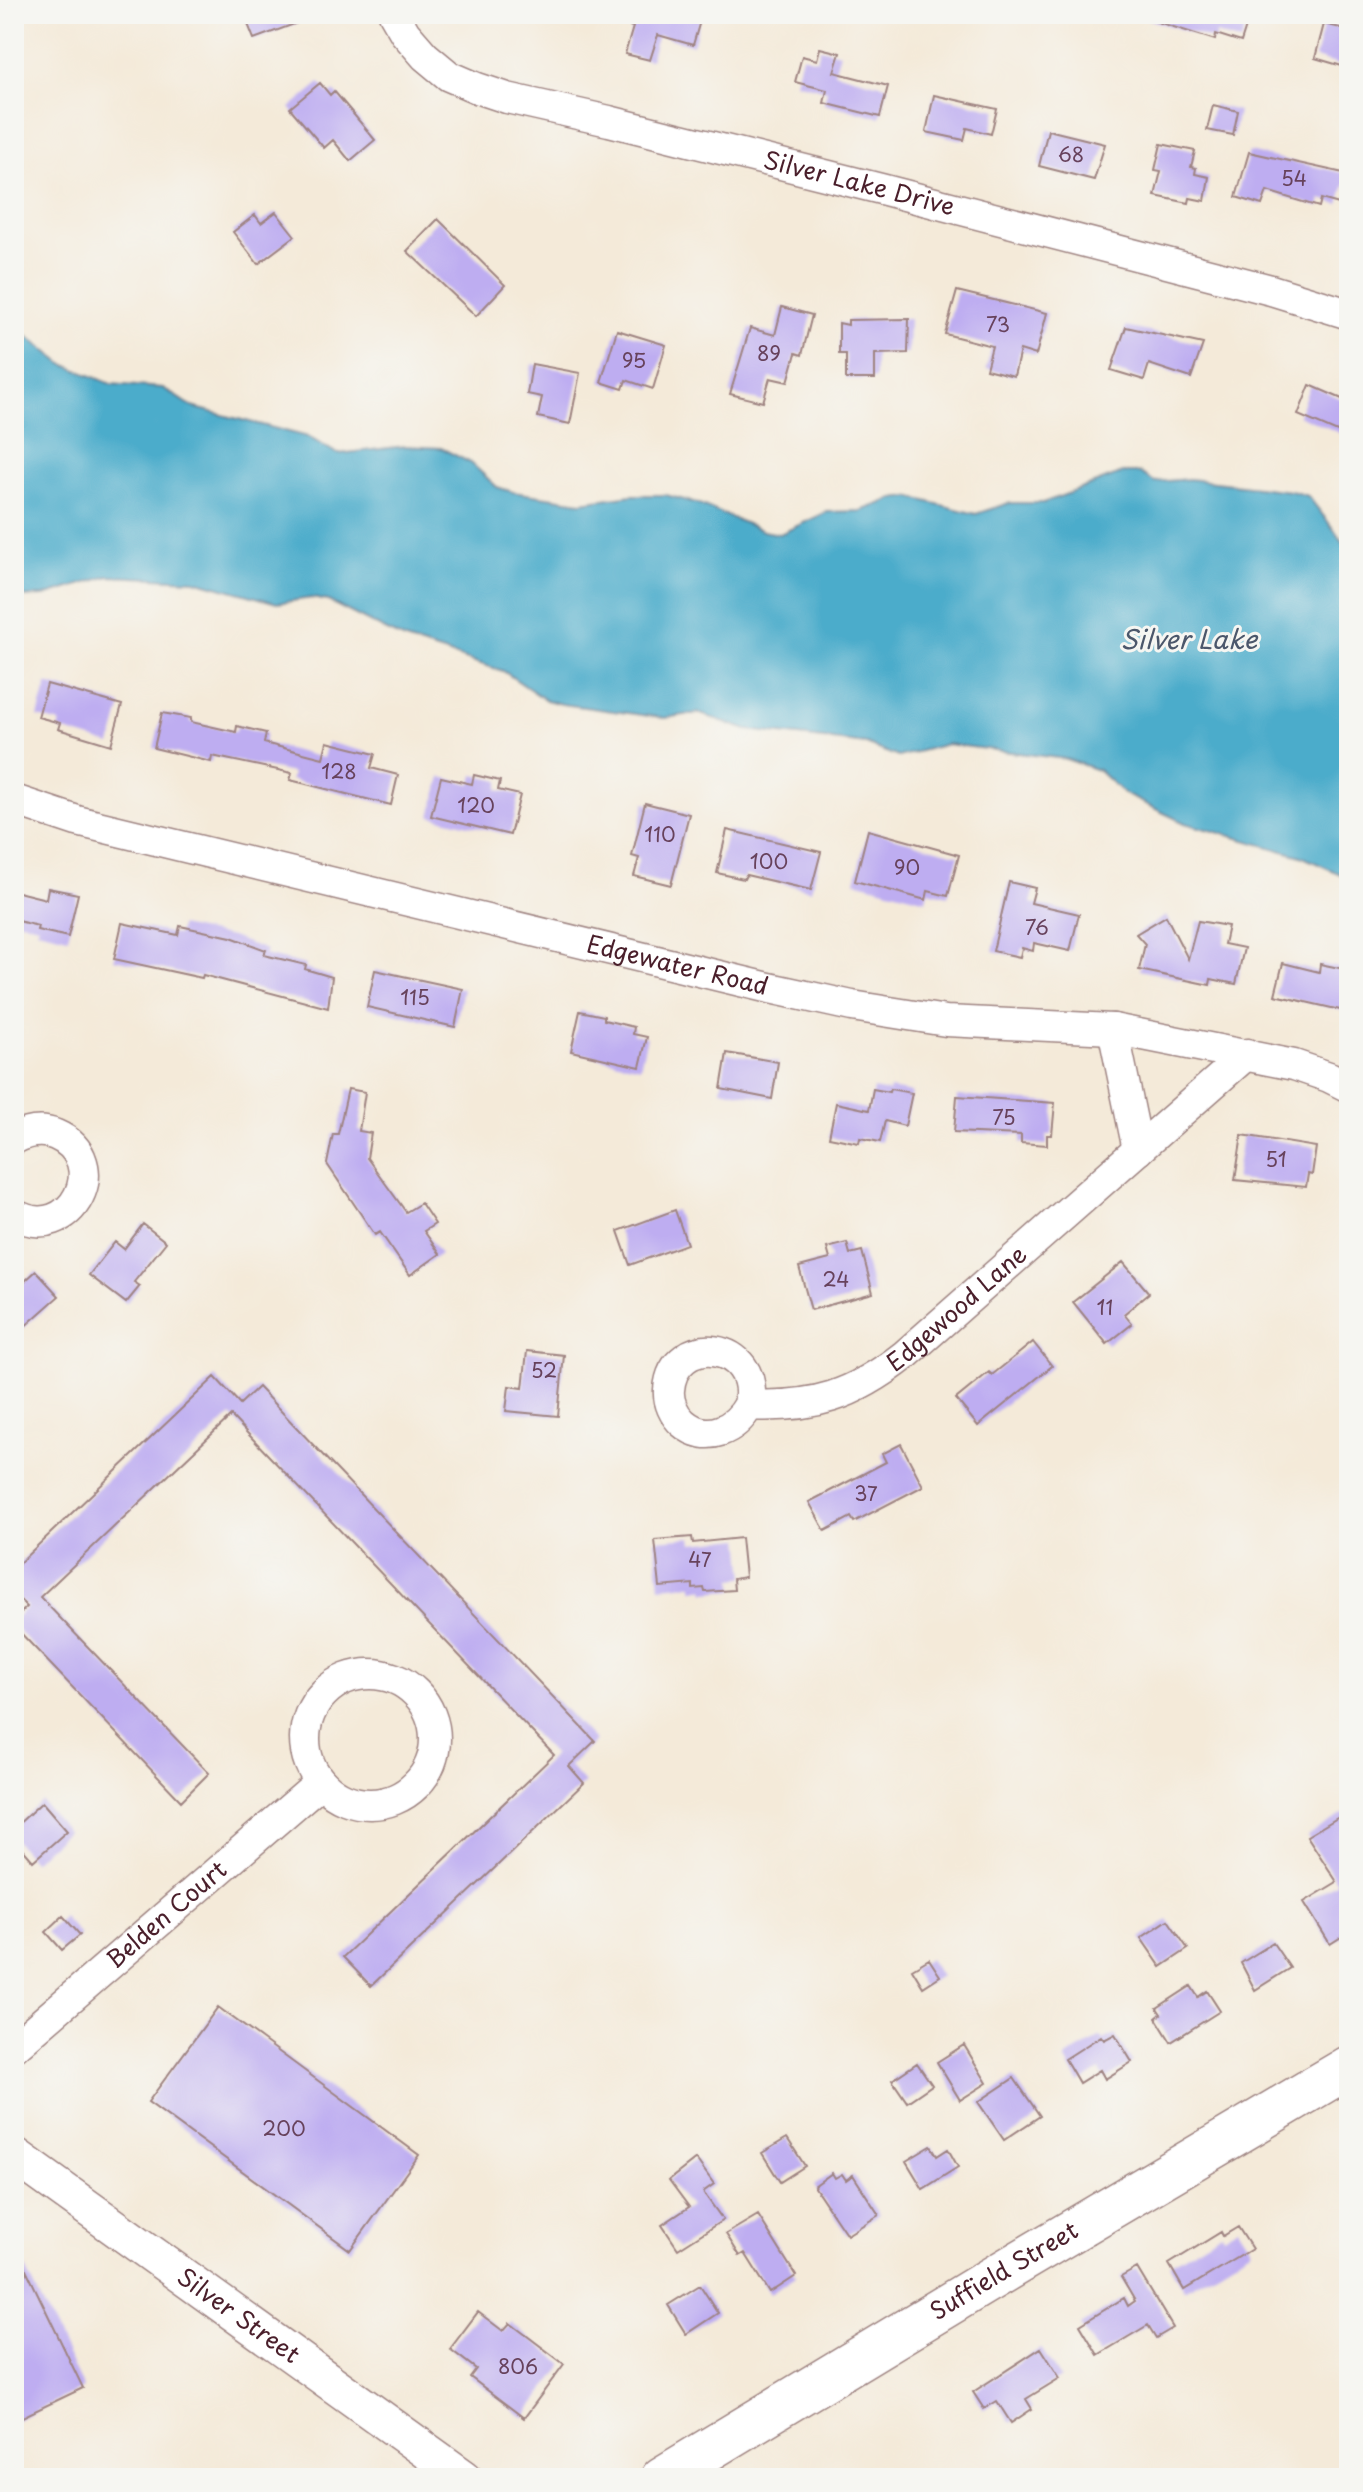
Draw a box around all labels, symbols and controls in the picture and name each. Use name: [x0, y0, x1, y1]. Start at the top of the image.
house number: 68: [1058, 139, 1084, 169]
street label: Silver Lake Drive: [760, 140, 959, 223]
house number: 54: [1281, 163, 1307, 193]
house number: 73: [986, 309, 1010, 339]
house number: 89: [757, 338, 781, 368]
house number: 95: [622, 345, 646, 375]
water label: Silver Lake: [1121, 619, 1259, 658]
house number: 128: [321, 756, 357, 786]
house number: 120: [457, 790, 495, 820]
house number: 110: [644, 819, 676, 849]
house number: 100: [750, 846, 788, 876]
house number: 90: [894, 852, 920, 882]
house number: 76: [1025, 912, 1049, 942]
street label: Edgewater Road: [583, 925, 772, 1003]
house number: 115: [400, 982, 430, 1012]
house number: 75: [992, 1102, 1016, 1132]
house number: 51: [1265, 1144, 1287, 1174]
street label: Edgewood Lane: [878, 1236, 1034, 1379]
house number: 24: [823, 1264, 849, 1294]
house number: 11: [1097, 1292, 1113, 1322]
house number: 52: [531, 1355, 557, 1385]
house number: 37: [854, 1478, 878, 1508]
house number: 47: [688, 1544, 712, 1574]
street label: Belden Court: [97, 1851, 234, 1976]
house number: 200: [262, 2113, 306, 2143]
street label: Suffield Street: [922, 2211, 1084, 2328]
street label: Silver Street: [170, 2258, 308, 2371]
house number: 806: [498, 2351, 538, 2381]

